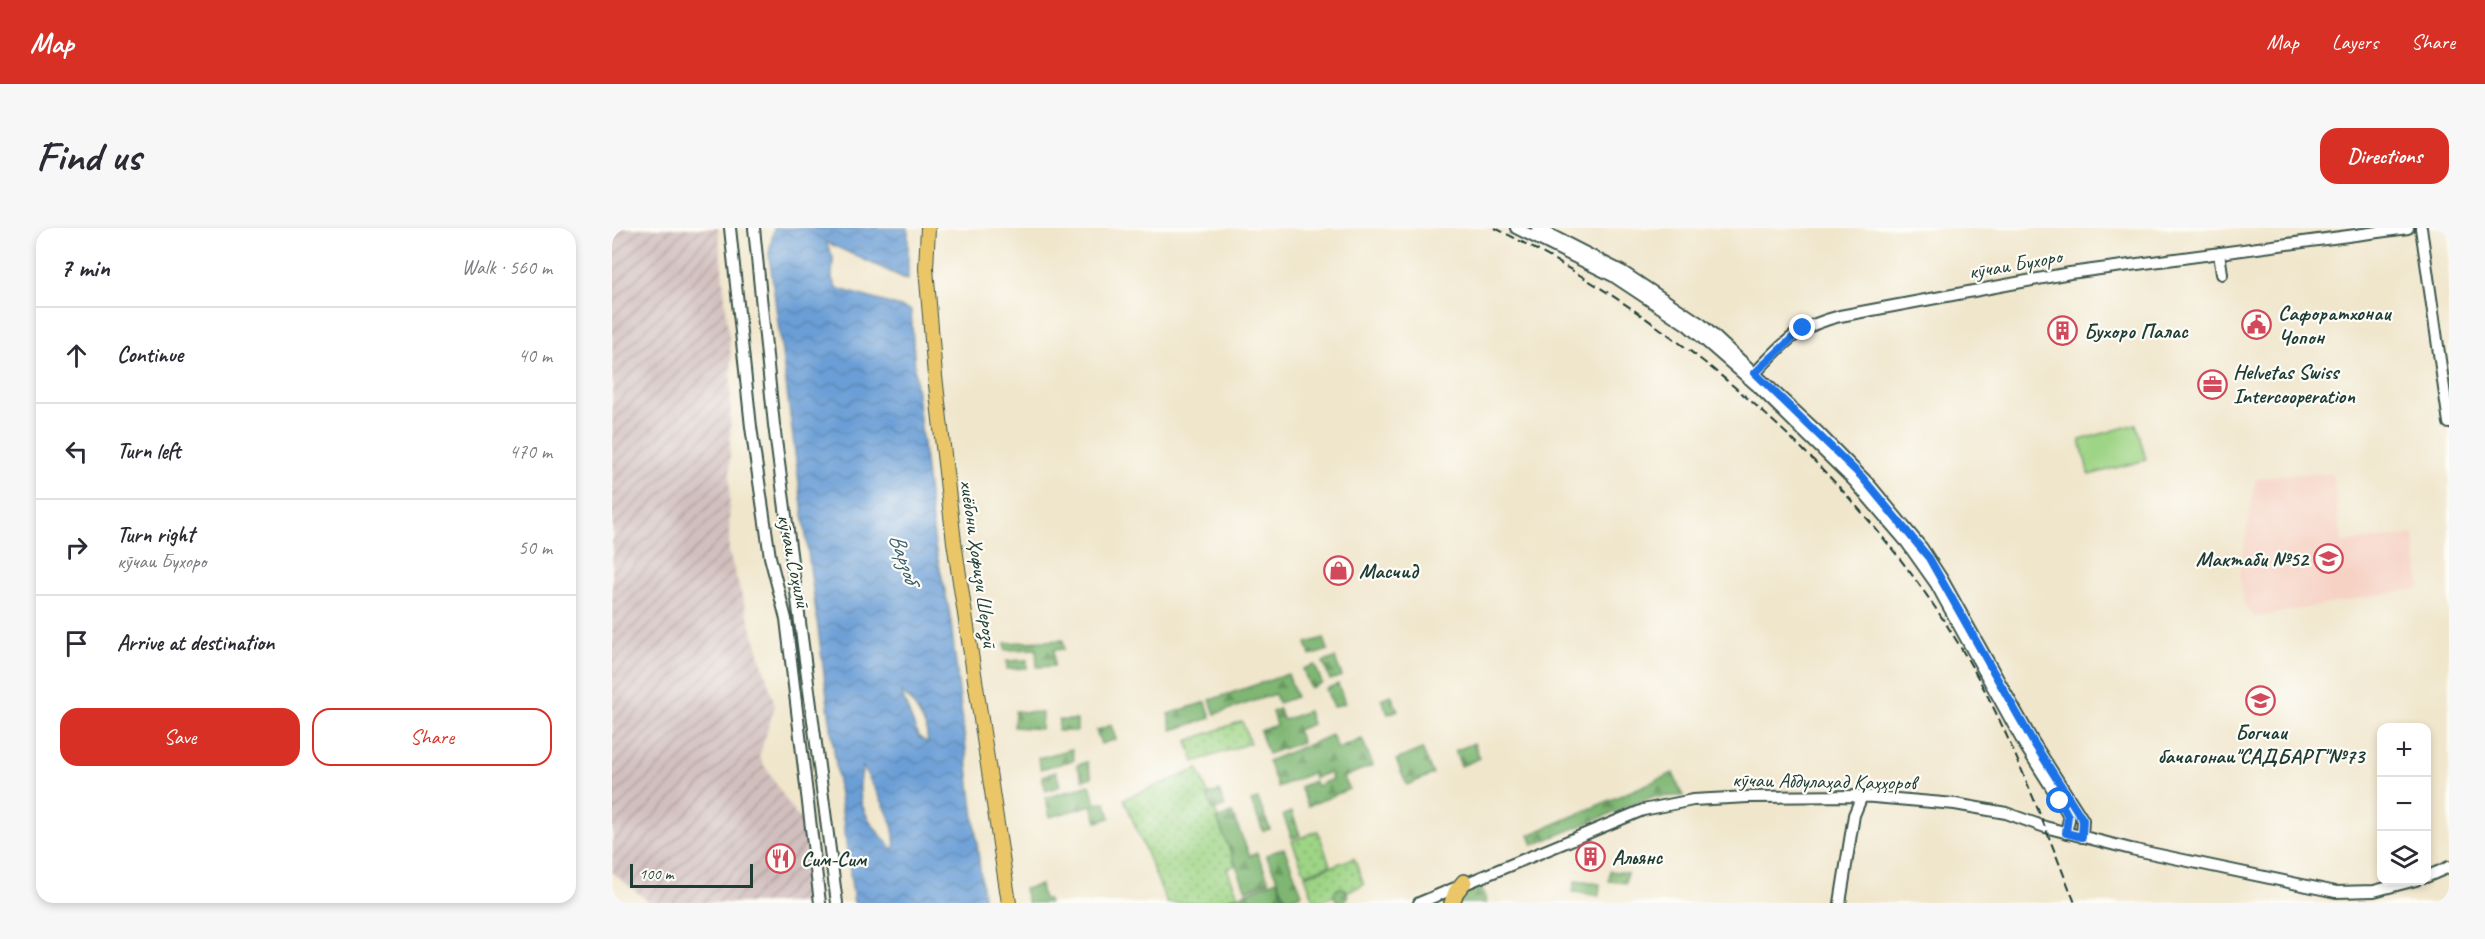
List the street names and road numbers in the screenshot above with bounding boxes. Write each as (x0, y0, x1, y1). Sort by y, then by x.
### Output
street label: кӯчаи Бухоро (1967, 243, 2066, 285)
street label: хиёбони Ҳофизи Шерозӣ (953, 478, 1004, 651)
street label: кӯчаи Соҳилӣ (771, 512, 817, 611)
street label: кӯчаи Абдулаҳад Қаҳҳоров (1732, 766, 1920, 796)

